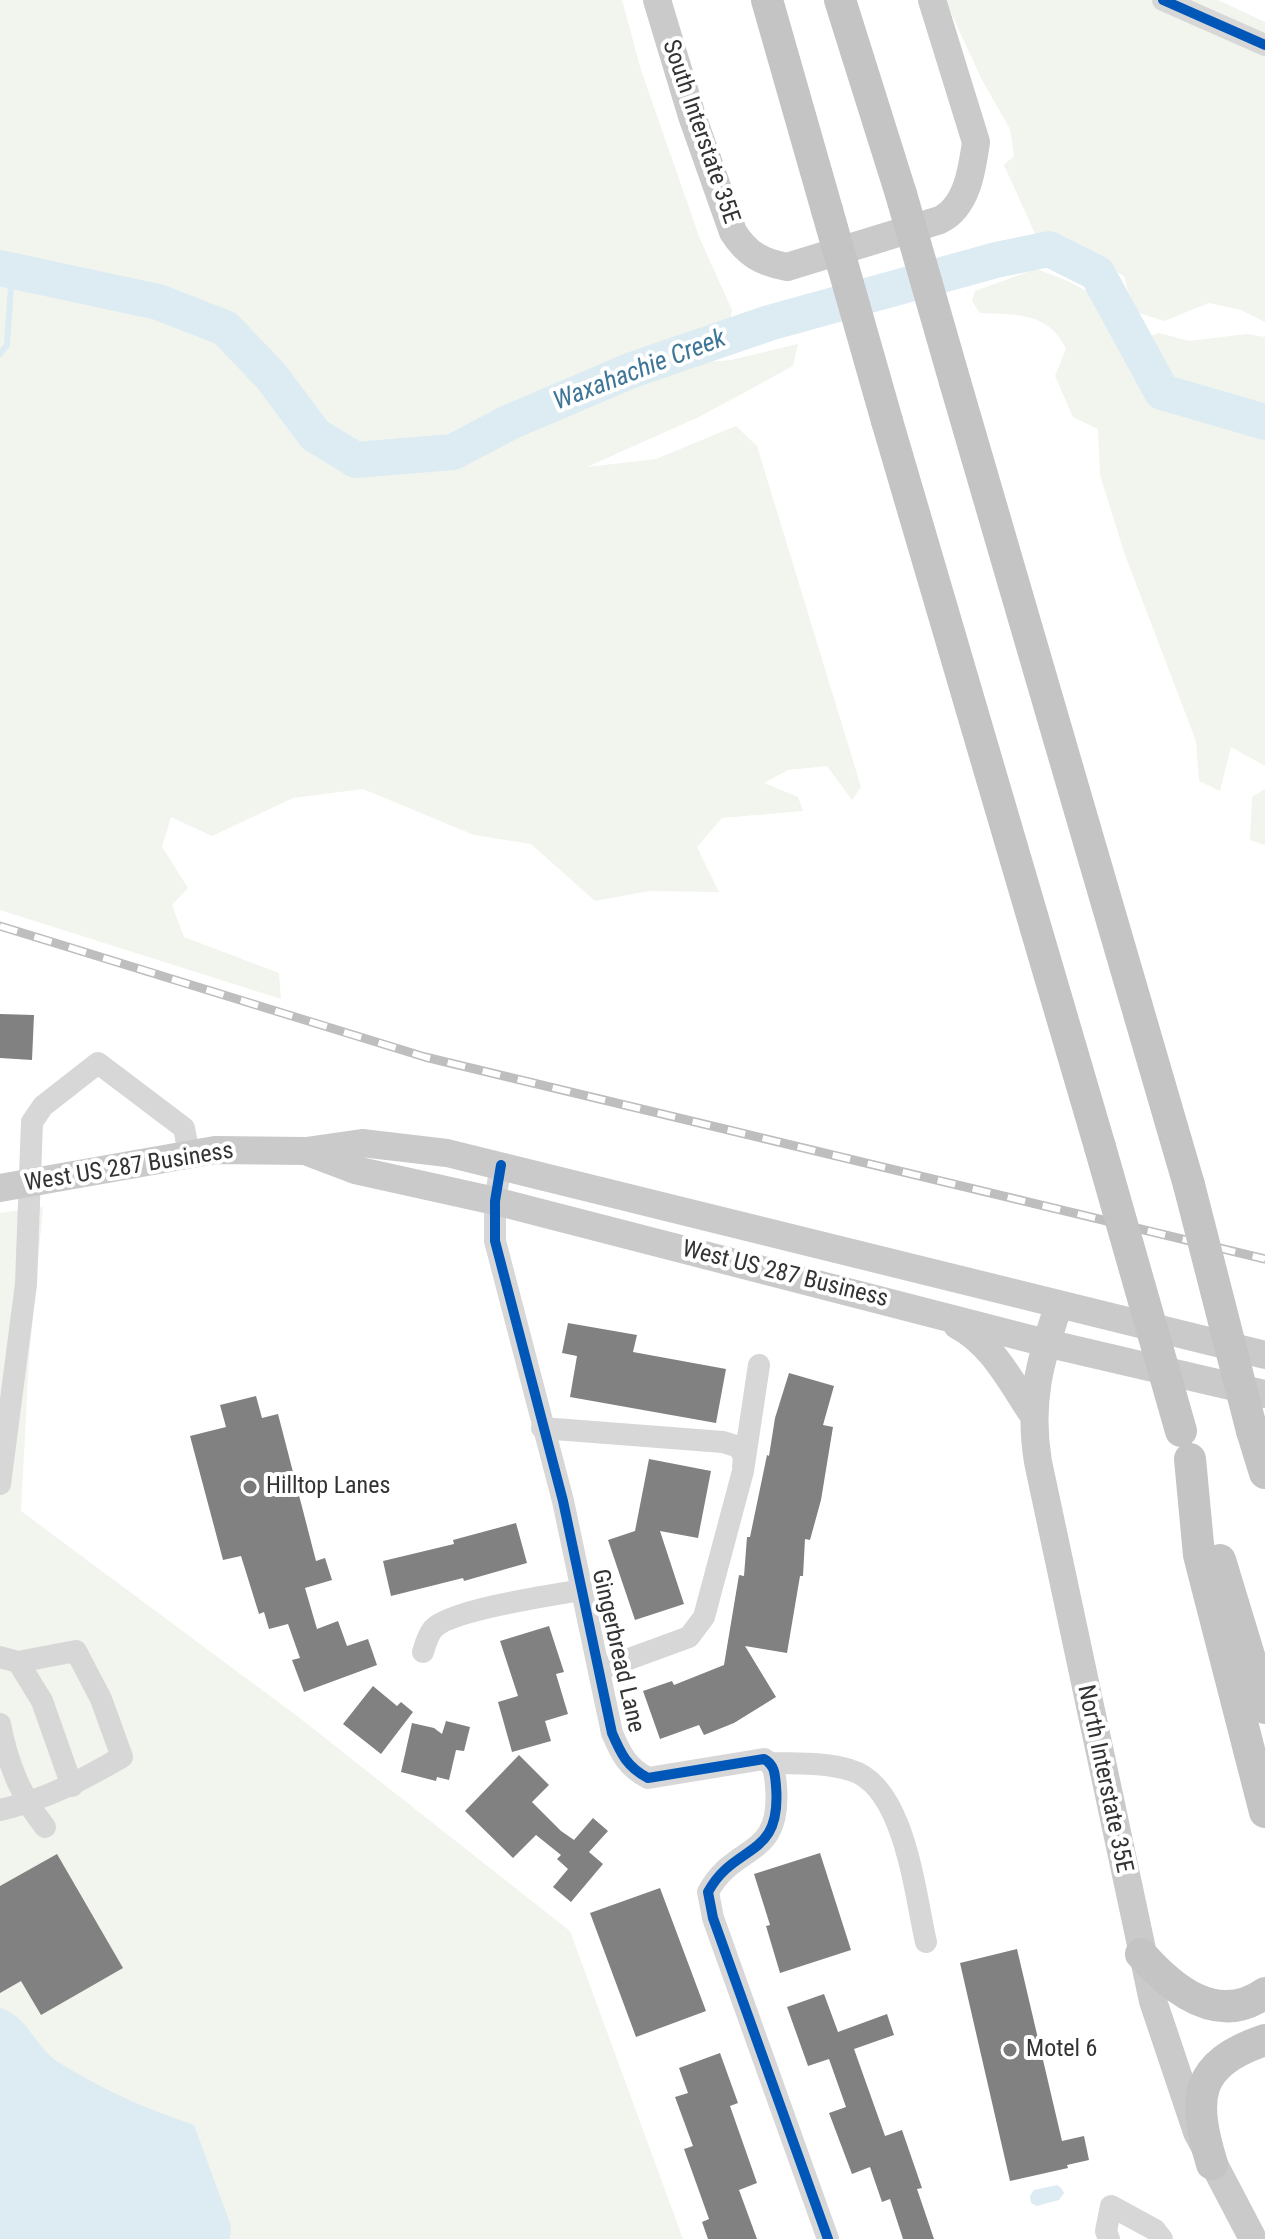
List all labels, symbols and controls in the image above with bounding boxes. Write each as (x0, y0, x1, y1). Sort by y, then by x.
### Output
street label: South Interstate 35E (655, 36, 745, 228)
water label: Waxahachie Creek (549, 324, 731, 418)
street label: West US 287 Business (22, 1137, 236, 1199)
street label: West US 287 Business (679, 1235, 891, 1315)
place label: Hilltop Lanes (266, 1473, 390, 1501)
marker: Hilltop Lanes (241, 1478, 259, 1496)
street label: Gingerbread Lane (584, 1567, 650, 1735)
street label: North Interstate 35E (1070, 1682, 1138, 1876)
place label: Motel 6 (1026, 2036, 1097, 2064)
marker: Motel 6 (1001, 2041, 1019, 2059)

